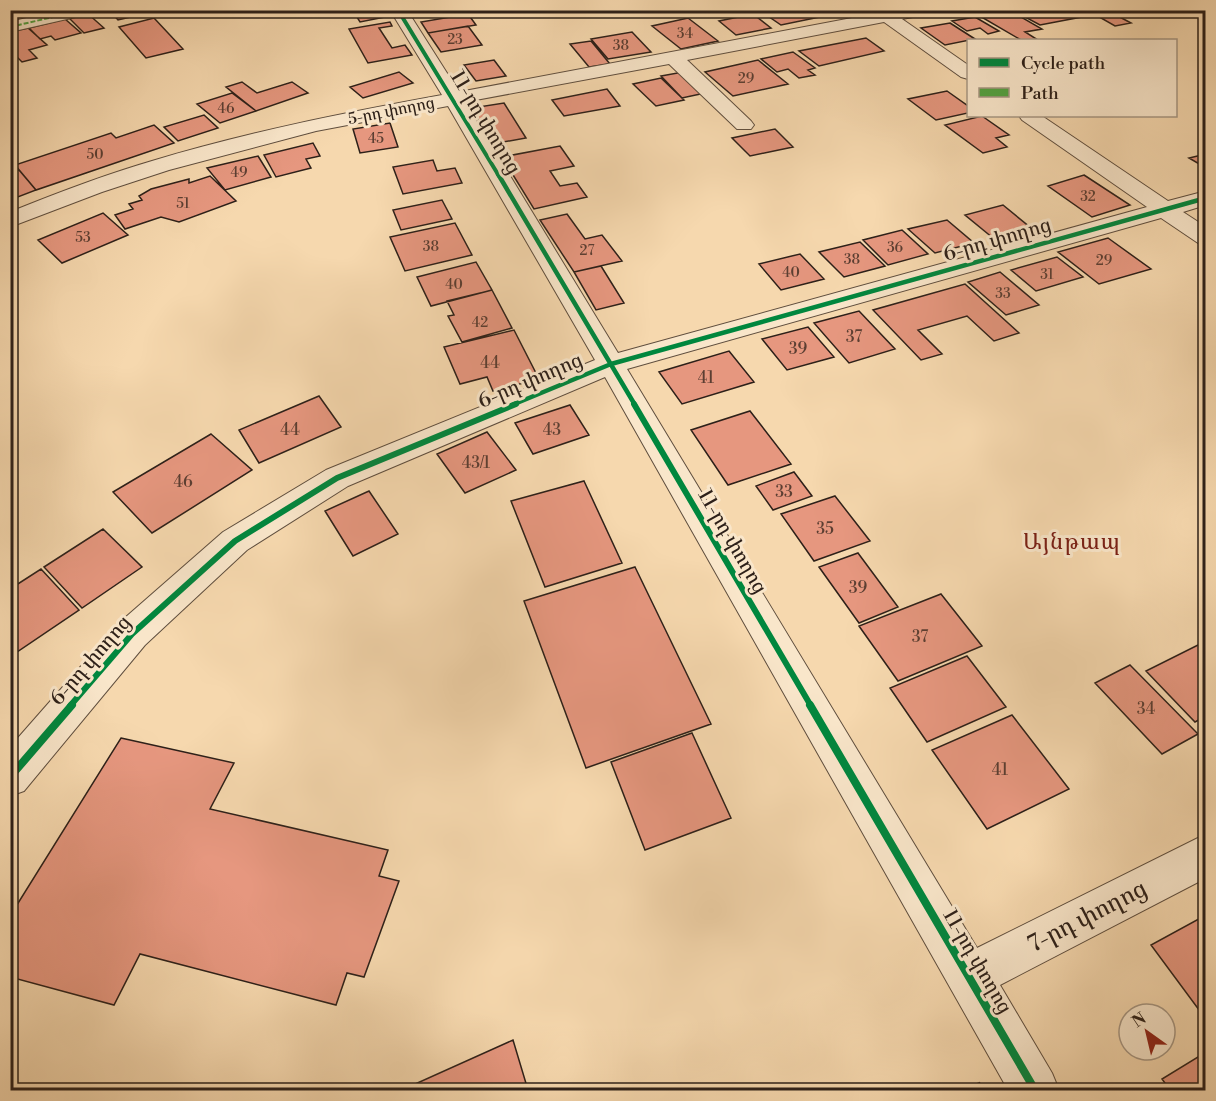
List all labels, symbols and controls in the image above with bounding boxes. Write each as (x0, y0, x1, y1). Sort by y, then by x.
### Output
house number: 34 (677, 25, 693, 43)
house number: 23 (447, 31, 463, 49)
house number: 38 (613, 37, 629, 55)
legend (967, 39, 1177, 117)
text: Cycle path (1021, 52, 1105, 75)
street label: 11-րդ փողոց (444, 66, 526, 179)
house number: 29 (738, 70, 754, 88)
text: Path (1021, 82, 1059, 105)
street label: 5-րդ փողոց (346, 93, 436, 129)
house number: 46 (218, 100, 235, 118)
house number: 45 (368, 130, 384, 148)
house number: 50 (87, 146, 104, 164)
house number: 49 (231, 164, 247, 182)
house number: 32 (1080, 188, 1096, 206)
house number: 51 (176, 195, 190, 213)
street label: 6-րդ փողոց (941, 213, 1054, 268)
house number: 53 (75, 229, 91, 247)
house number: 38 (423, 238, 439, 256)
house number: 36 (887, 239, 904, 257)
house number: 27 (580, 242, 594, 260)
house number: 38 (844, 251, 860, 269)
house number: 29 (1096, 252, 1112, 270)
house number: 40 (782, 264, 800, 282)
house number: 31 (1040, 266, 1054, 284)
house number: 40 (445, 276, 463, 294)
house number: 33 (995, 285, 1011, 303)
house number: 42 (472, 314, 488, 332)
house number: 37 (846, 327, 862, 347)
house number: 39 (789, 339, 808, 359)
street label: 6-րդ փողոց (475, 348, 587, 415)
house number: 44 (480, 353, 500, 373)
house number: 41 (698, 368, 714, 388)
house number: 44 (280, 420, 300, 440)
house number: 43 (543, 420, 561, 440)
house number: 43/1 (462, 453, 490, 473)
house number: 46 (173, 472, 193, 492)
house number: 33 (775, 482, 793, 502)
street label: 11-րդ փողոց (692, 485, 772, 599)
house number: 35 (816, 519, 834, 539)
district label: Այնթապ (1023, 529, 1121, 556)
house number: 39 (849, 578, 868, 598)
street label: 6-րդ փողոց (45, 611, 137, 711)
house number: 37 (912, 627, 928, 647)
house number: 34 (1137, 699, 1156, 719)
house number: 41 (992, 760, 1008, 780)
street label: 7-րդ փողոց (1023, 874, 1152, 960)
street label: 11-րդ փողոց (937, 905, 1017, 1019)
north arrow (1117, 1002, 1177, 1062)
text: N (1128, 1008, 1150, 1032)

